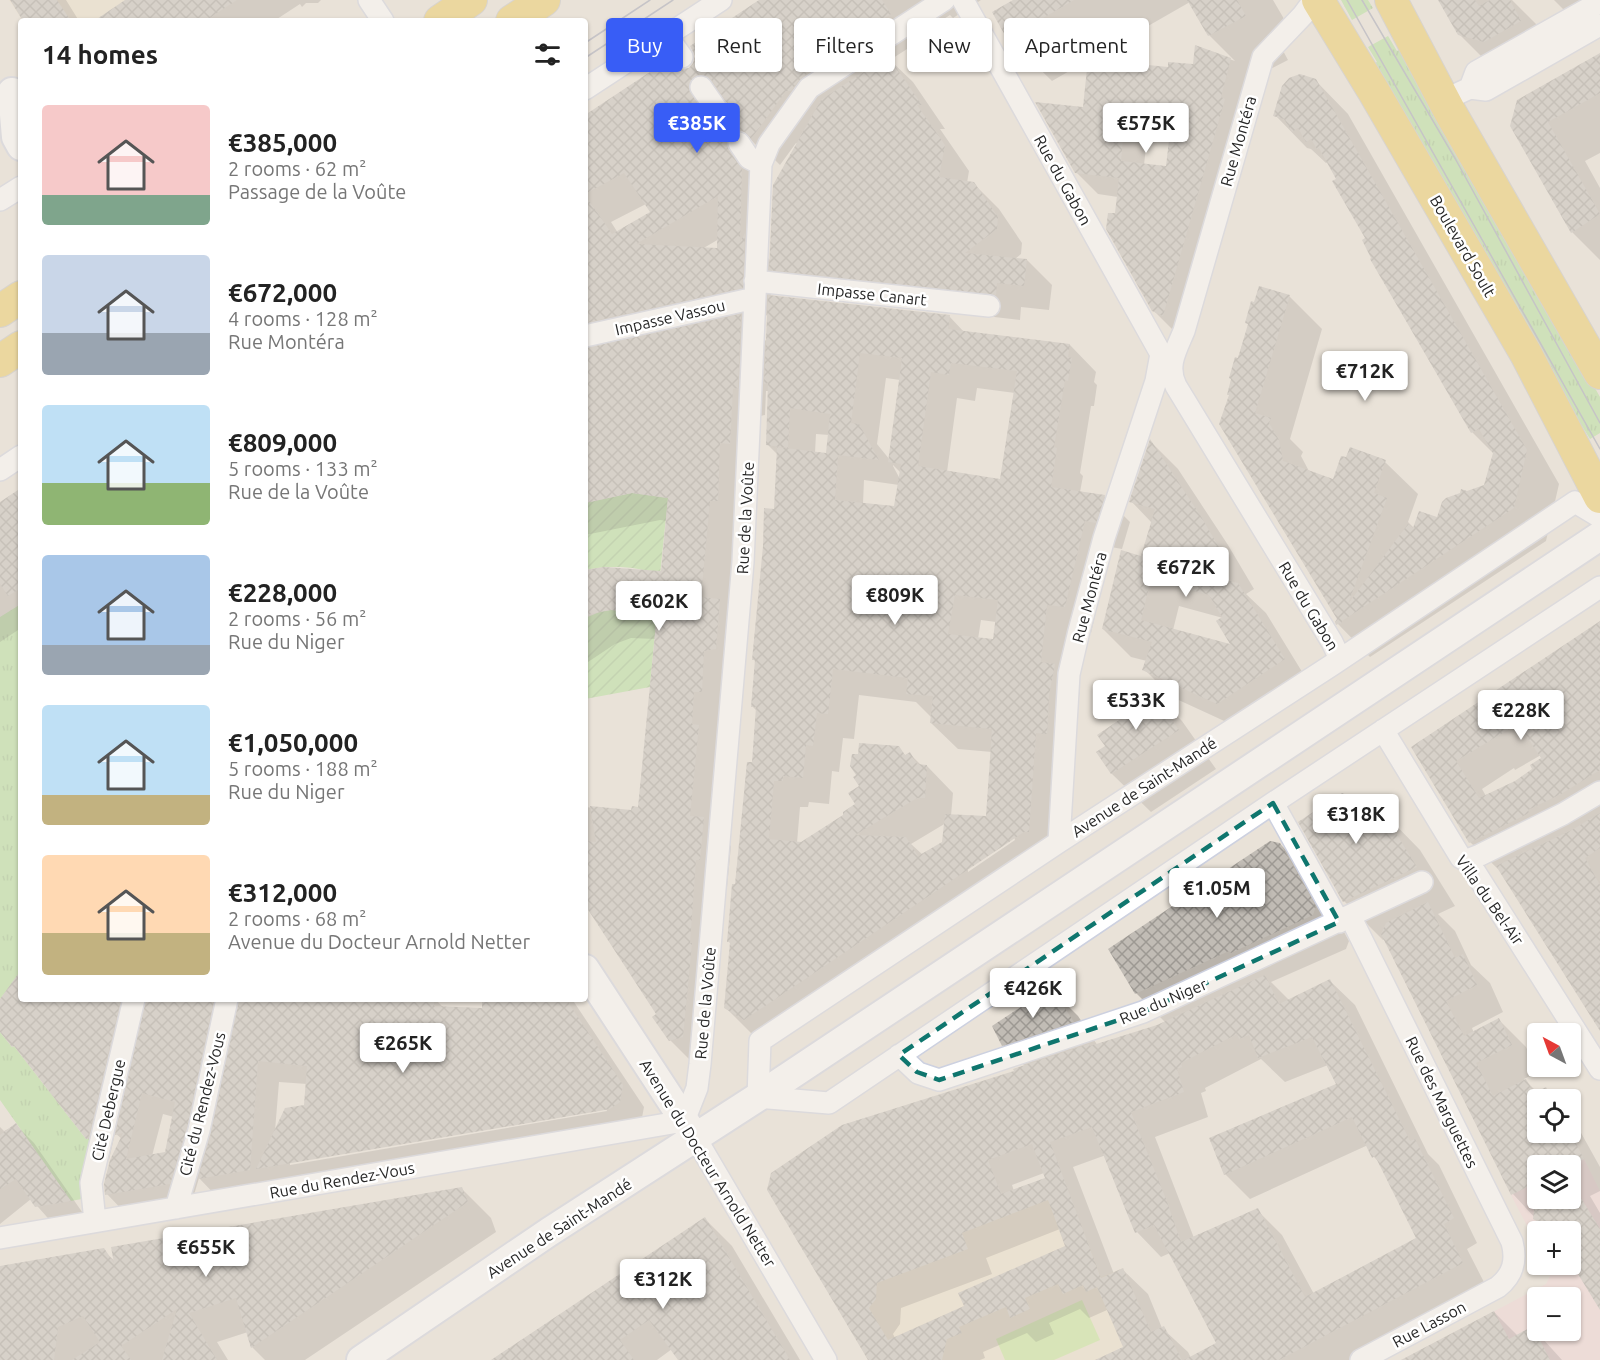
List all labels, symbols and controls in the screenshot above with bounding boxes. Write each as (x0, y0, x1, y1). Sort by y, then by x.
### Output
chip: Buy (606, 18, 683, 72)
chip: Rent (695, 18, 782, 72)
chip: Filters (794, 18, 895, 72)
chip: New (907, 18, 992, 72)
chip: Apartment (1004, 18, 1149, 72)
icon: filters (531, 38, 564, 71)
text: 14 homes (42, 40, 158, 69)
street label: Rue Montéra (1216, 94, 1260, 188)
pin: €385K (655, 103, 739, 154)
pin: €575K (1104, 103, 1188, 154)
text: €385K (668, 111, 726, 134)
text: €575K (1117, 111, 1175, 134)
text: €385,000 (228, 128, 337, 157)
icon: home (90, 129, 162, 201)
street label: Rue du Gabon (1031, 132, 1095, 228)
text: 2 rooms · 62 m² (228, 157, 366, 180)
text: Passage de la Voûte (228, 180, 406, 203)
street label: Boulevard Soult (1427, 192, 1500, 301)
text: €672,000 (228, 278, 337, 307)
icon: home (90, 279, 162, 351)
street label: Impasse Canart (817, 279, 928, 309)
street label: Impasse Vassou (613, 296, 727, 338)
text: 4 rooms · 128 m² (228, 307, 378, 330)
text: Rue Montéra (228, 330, 345, 353)
pin: €712K (1323, 351, 1407, 402)
text: €712K (1336, 359, 1394, 382)
text: €809,000 (228, 428, 337, 457)
icon: home (90, 429, 162, 501)
text: 5 rooms · 133 m² (228, 457, 378, 480)
street label: Rue de la Voûte (733, 461, 757, 575)
text: Rue de la Voûte (228, 480, 369, 503)
pin: €672K (1144, 547, 1228, 598)
street label: Rue Montéra (1068, 550, 1110, 644)
text: €672K (1157, 555, 1215, 578)
street label: Rue du Gabon (1275, 558, 1343, 654)
pin: €809K (853, 575, 937, 626)
text: €228,000 (228, 578, 337, 607)
icon: home (90, 579, 162, 651)
pin: €602K (617, 581, 701, 632)
text: €809K (866, 583, 924, 606)
text: €602K (630, 589, 688, 612)
text: 2 rooms · 56 m² (228, 607, 366, 630)
text: Rue du Niger (228, 630, 344, 653)
pin: €533K (1094, 680, 1178, 731)
text: €533K (1107, 688, 1165, 711)
pin: €228K (1479, 690, 1563, 741)
text: €228K (1492, 698, 1550, 721)
text: €1,050,000 (228, 728, 358, 757)
icon: home (90, 729, 162, 801)
street label: Avenue de Saint-Mandé (1068, 733, 1220, 841)
text: 5 rooms · 188 m² (228, 757, 378, 780)
text: Rue du Niger (228, 780, 344, 803)
pin: €318K (1314, 794, 1398, 845)
text: €318K (1327, 802, 1385, 825)
street label: Villa du Bel-Air (1452, 852, 1528, 948)
pin: €1.05M (1168, 868, 1266, 919)
text: €1.05M (1183, 876, 1251, 899)
text: €312,000 (228, 878, 337, 907)
icon: home (90, 879, 162, 951)
text: 2 rooms · 68 m² (228, 907, 366, 930)
text: Avenue du Docteur Arnold Netter (228, 930, 530, 953)
street label: Rue de la Voûte (691, 946, 719, 1060)
pin: €426K (991, 968, 1075, 1019)
street label: Rue du Niger (1117, 975, 1209, 1027)
text: €426K (1004, 976, 1062, 999)
pin: €265K (361, 1023, 445, 1074)
north arrow (1527, 1023, 1581, 1077)
map controls (1527, 1023, 1581, 1341)
street label: Cité du Rendez-Vous (175, 1030, 229, 1178)
text: €265K (374, 1031, 432, 1054)
street label: Rue des Marguettes (1402, 1033, 1482, 1171)
street label: Avenue du Docteur Arnold Netter (636, 1056, 780, 1270)
street label: Cité Debergue (88, 1057, 128, 1163)
button: locate (1527, 1089, 1581, 1143)
button: layers (1527, 1155, 1581, 1209)
street label: Rue du Rendez-Vous (268, 1158, 416, 1202)
street label: Avenue de Saint-Mandé (483, 1174, 635, 1282)
button: + (1527, 1221, 1581, 1275)
pin: €655K (164, 1227, 248, 1278)
text: €655K (177, 1235, 235, 1258)
pin: €312K (621, 1259, 705, 1310)
text: €312K (634, 1267, 692, 1290)
button: − (1527, 1287, 1581, 1341)
street label: Rue Lasson (1389, 1297, 1469, 1351)

